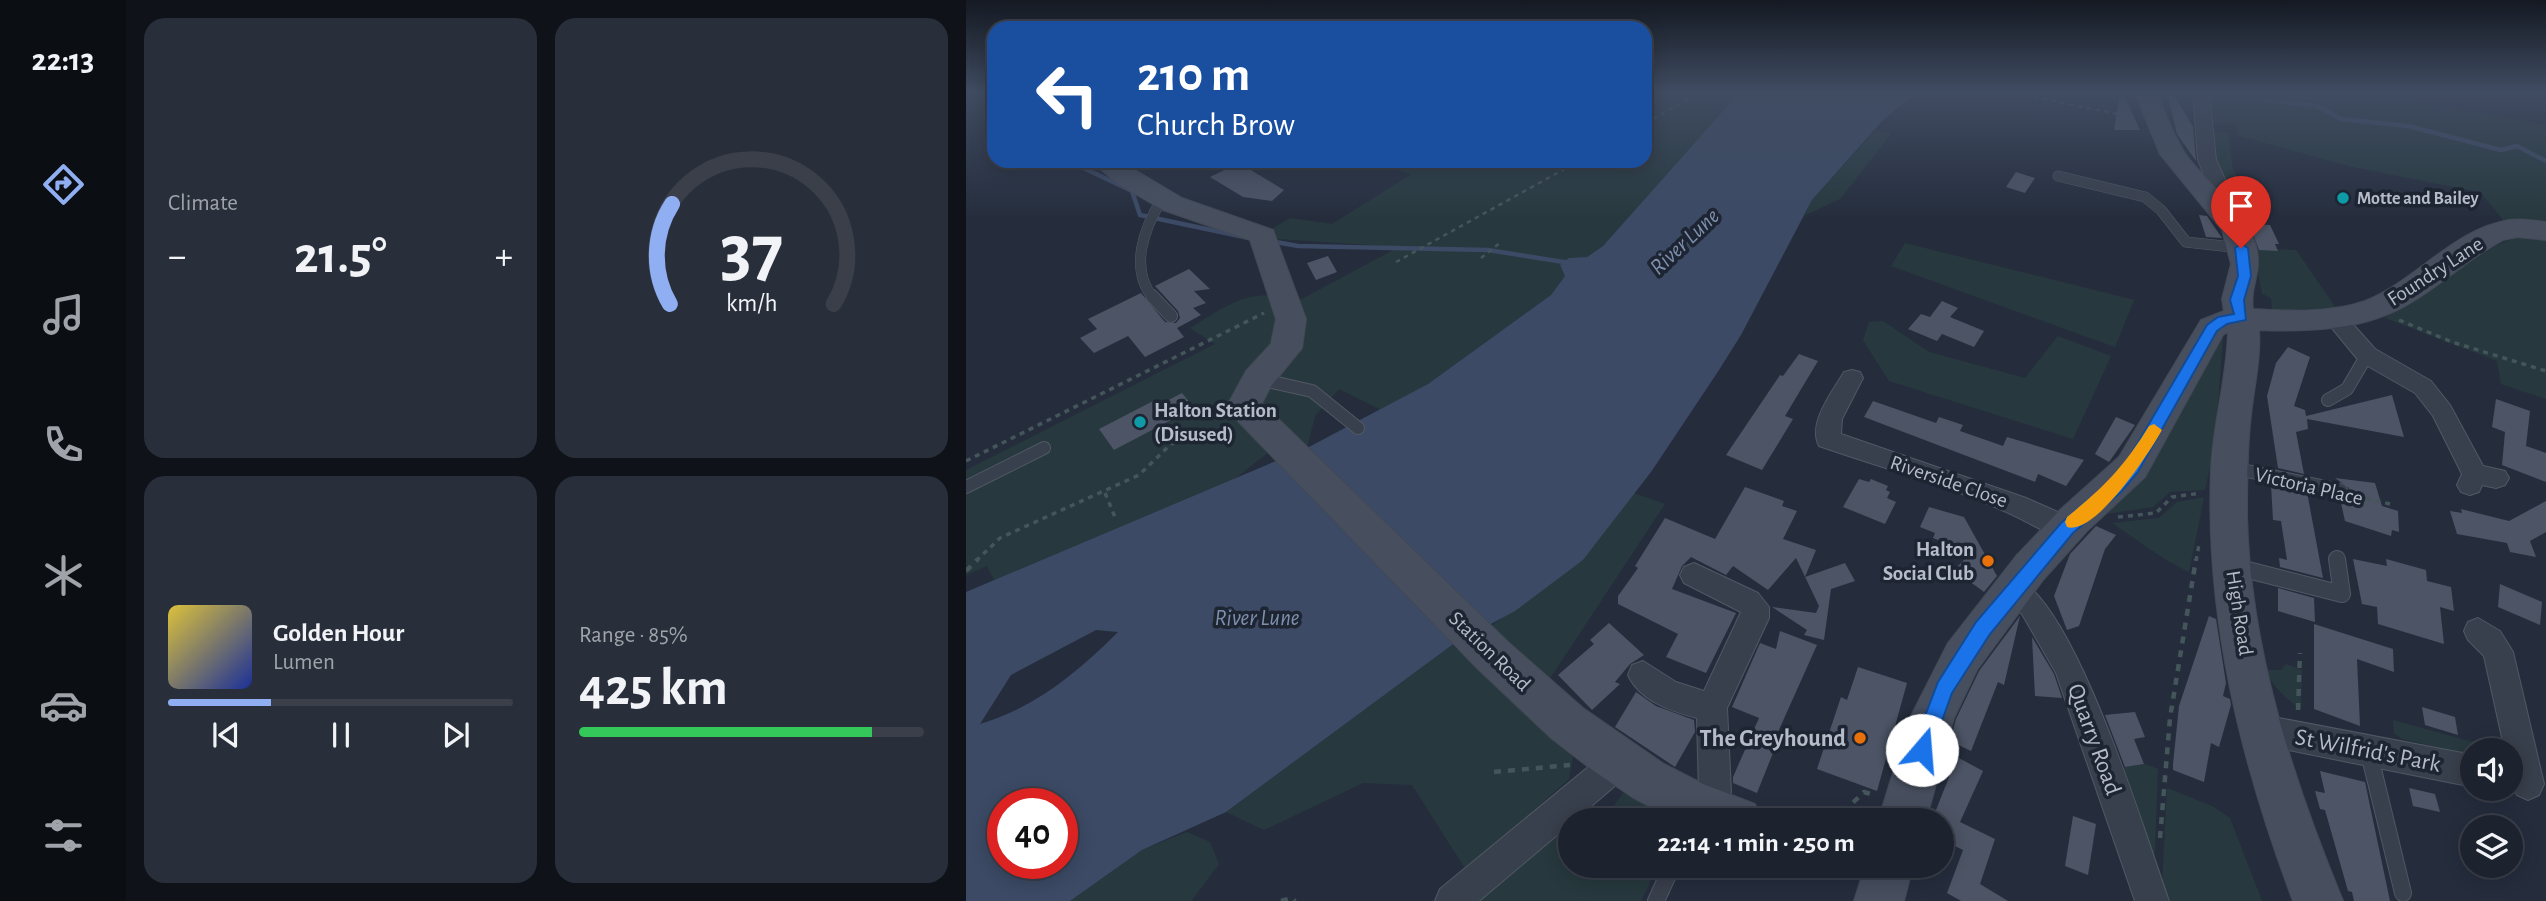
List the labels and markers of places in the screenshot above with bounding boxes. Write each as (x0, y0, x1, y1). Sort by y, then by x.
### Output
pin (2211, 176, 2271, 248)
marker: Motte and Bailey (2335, 190, 2351, 206)
place label: Motte and Bailey (2357, 190, 2479, 208)
place label: Halton Station (Disused) (1154, 400, 1277, 445)
marker: Halton Station (Disused) (1132, 414, 1148, 430)
place label: Halton Social Club (1883, 539, 1974, 584)
marker: Halton Social Club (1980, 553, 1996, 569)
place label: The Greyhound (1699, 727, 1846, 751)
marker: The Greyhound (1852, 730, 1868, 746)

